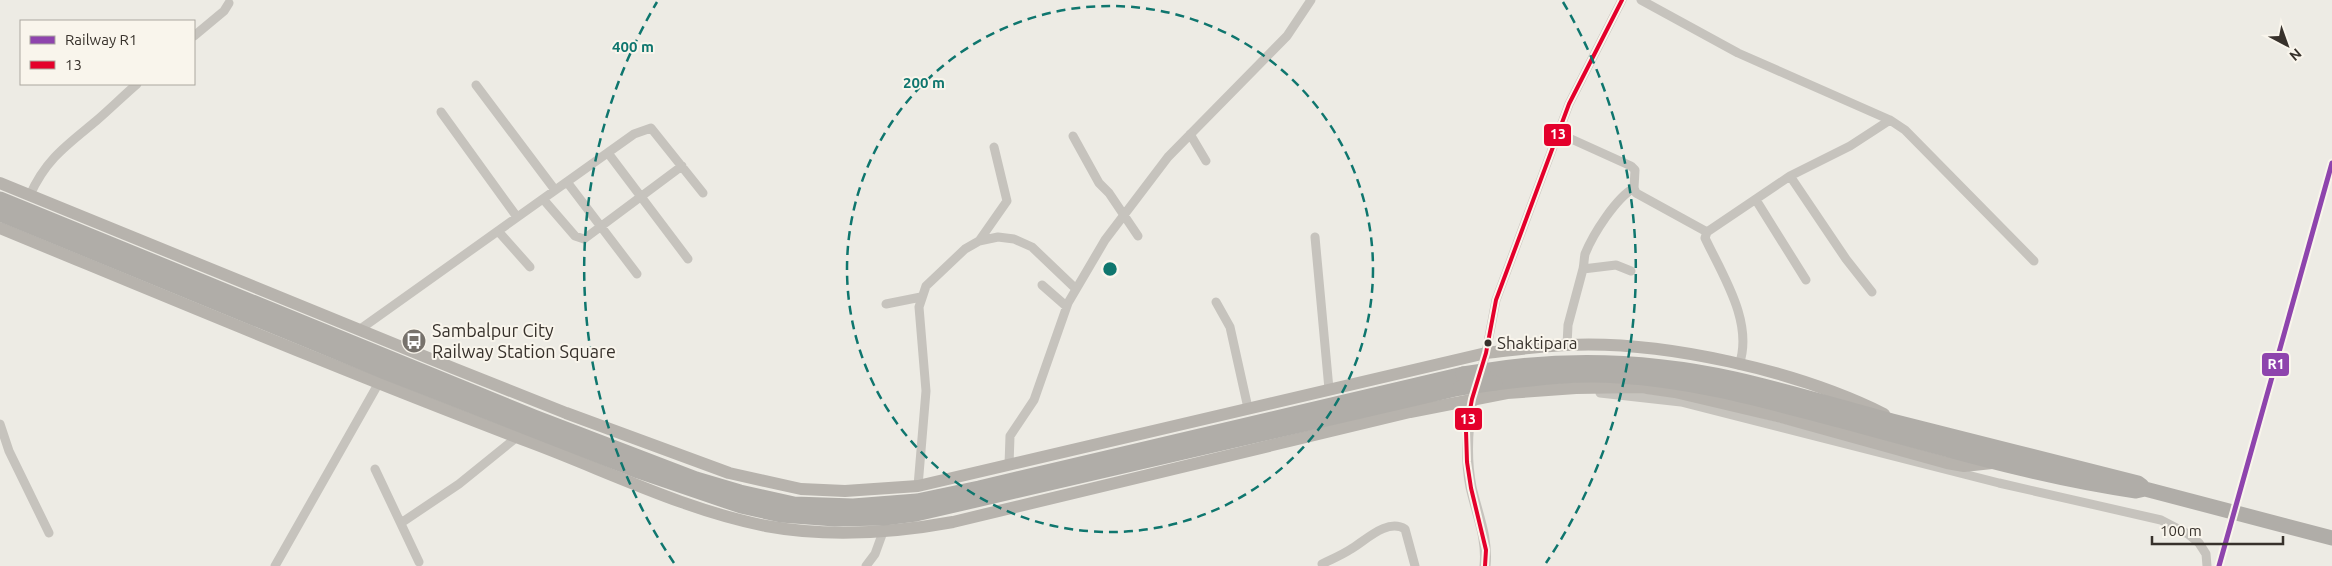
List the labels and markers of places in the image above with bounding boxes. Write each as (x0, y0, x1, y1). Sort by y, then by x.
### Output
centre of rings (1101, 260, 1119, 278)
place label: Sambalpur City Railway Station Square (432, 320, 616, 361)
bus stop icon: Sambalpur City Railway Station Square (401, 328, 427, 354)
place label: Shaktipara (1497, 333, 1578, 352)
marker: Shaktipara (1483, 338, 1493, 348)

